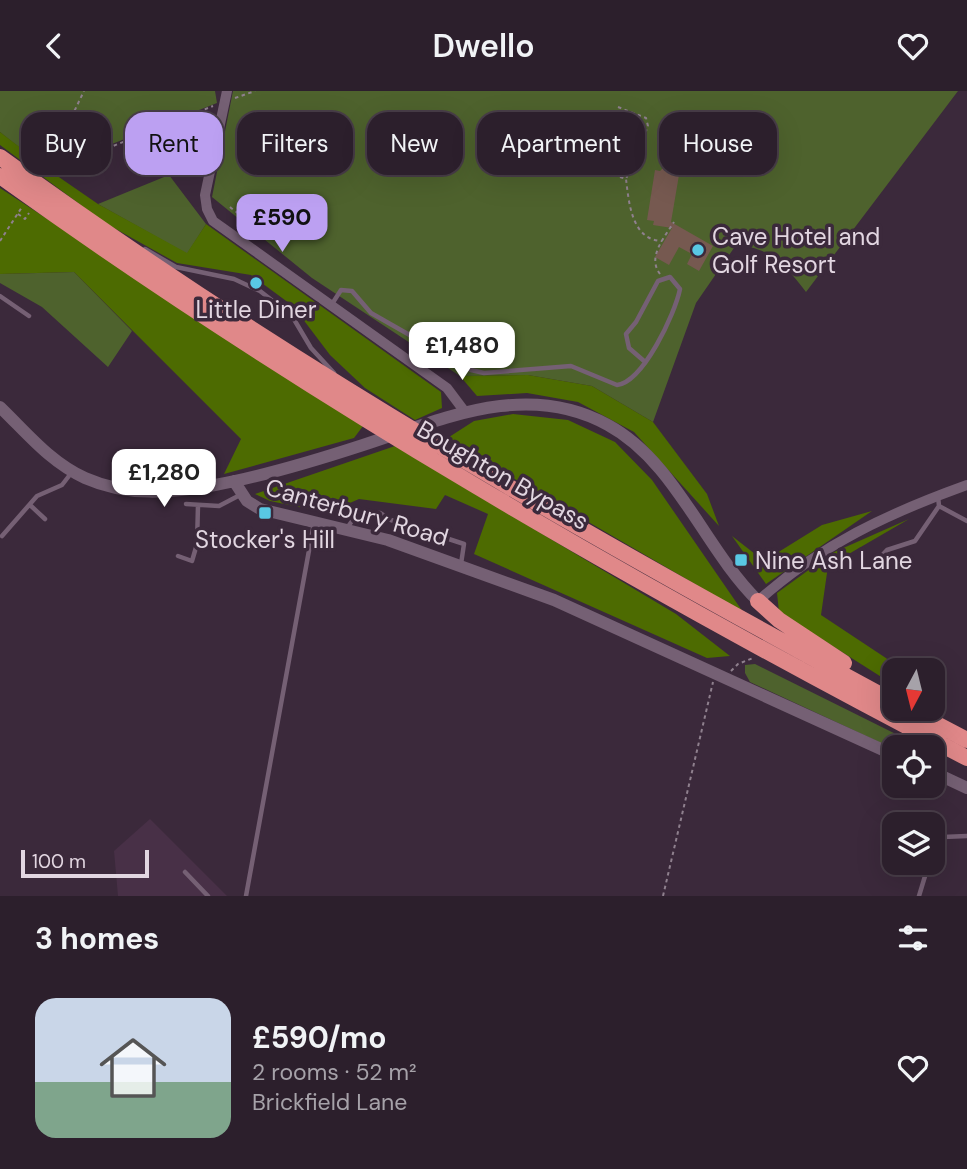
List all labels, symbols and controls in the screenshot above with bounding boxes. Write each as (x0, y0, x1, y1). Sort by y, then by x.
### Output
text: Dwello (432, 25, 535, 67)
icon: back (35, 27, 73, 65)
icon: heart (894, 27, 932, 65)
chip: Buy (21, 112, 111, 175)
chip: Rent (125, 112, 223, 175)
chip: Filters (237, 112, 353, 175)
chip: New (367, 112, 463, 175)
chip: Apartment (477, 112, 645, 175)
chip: House (659, 112, 777, 175)
pin: £590 (241, 195, 323, 254)
text: £590 (253, 202, 311, 232)
place label: Cave Hotel and Golf Resort (712, 221, 880, 280)
marker: Cave Hotel and Golf Resort (690, 242, 706, 258)
marker: Little Diner (248, 275, 264, 291)
place label: Little Diner (195, 294, 317, 325)
pin: £1,480 (405, 323, 519, 382)
text: £1,480 (425, 330, 499, 360)
street label: Boughton Bypass (412, 413, 594, 537)
pin: £1,280 (107, 449, 221, 509)
text: £1,280 (128, 457, 200, 487)
street label: Canterbury Road (262, 471, 452, 553)
marker: Stocker's Hill (257, 505, 273, 521)
place label: Stocker's Hill (195, 524, 335, 555)
place label: Nine Ash Lane (755, 545, 912, 576)
marker: Nine Ash Lane (733, 552, 749, 568)
north arrow (882, 658, 945, 721)
map controls (882, 658, 945, 875)
button: locate (882, 735, 945, 798)
button: layers (882, 812, 945, 875)
scale bar (21, 847, 149, 879)
text: 100 m (32, 849, 86, 874)
text: 3 homes (35, 919, 159, 958)
icon: filters (894, 919, 932, 957)
text: £590/mo (252, 1018, 387, 1057)
icon: home (91, 1026, 175, 1110)
icon: heart (894, 1049, 932, 1087)
text: 2 rooms · 52 m² (252, 1057, 417, 1087)
text: Brickfield Lane (252, 1087, 407, 1117)

